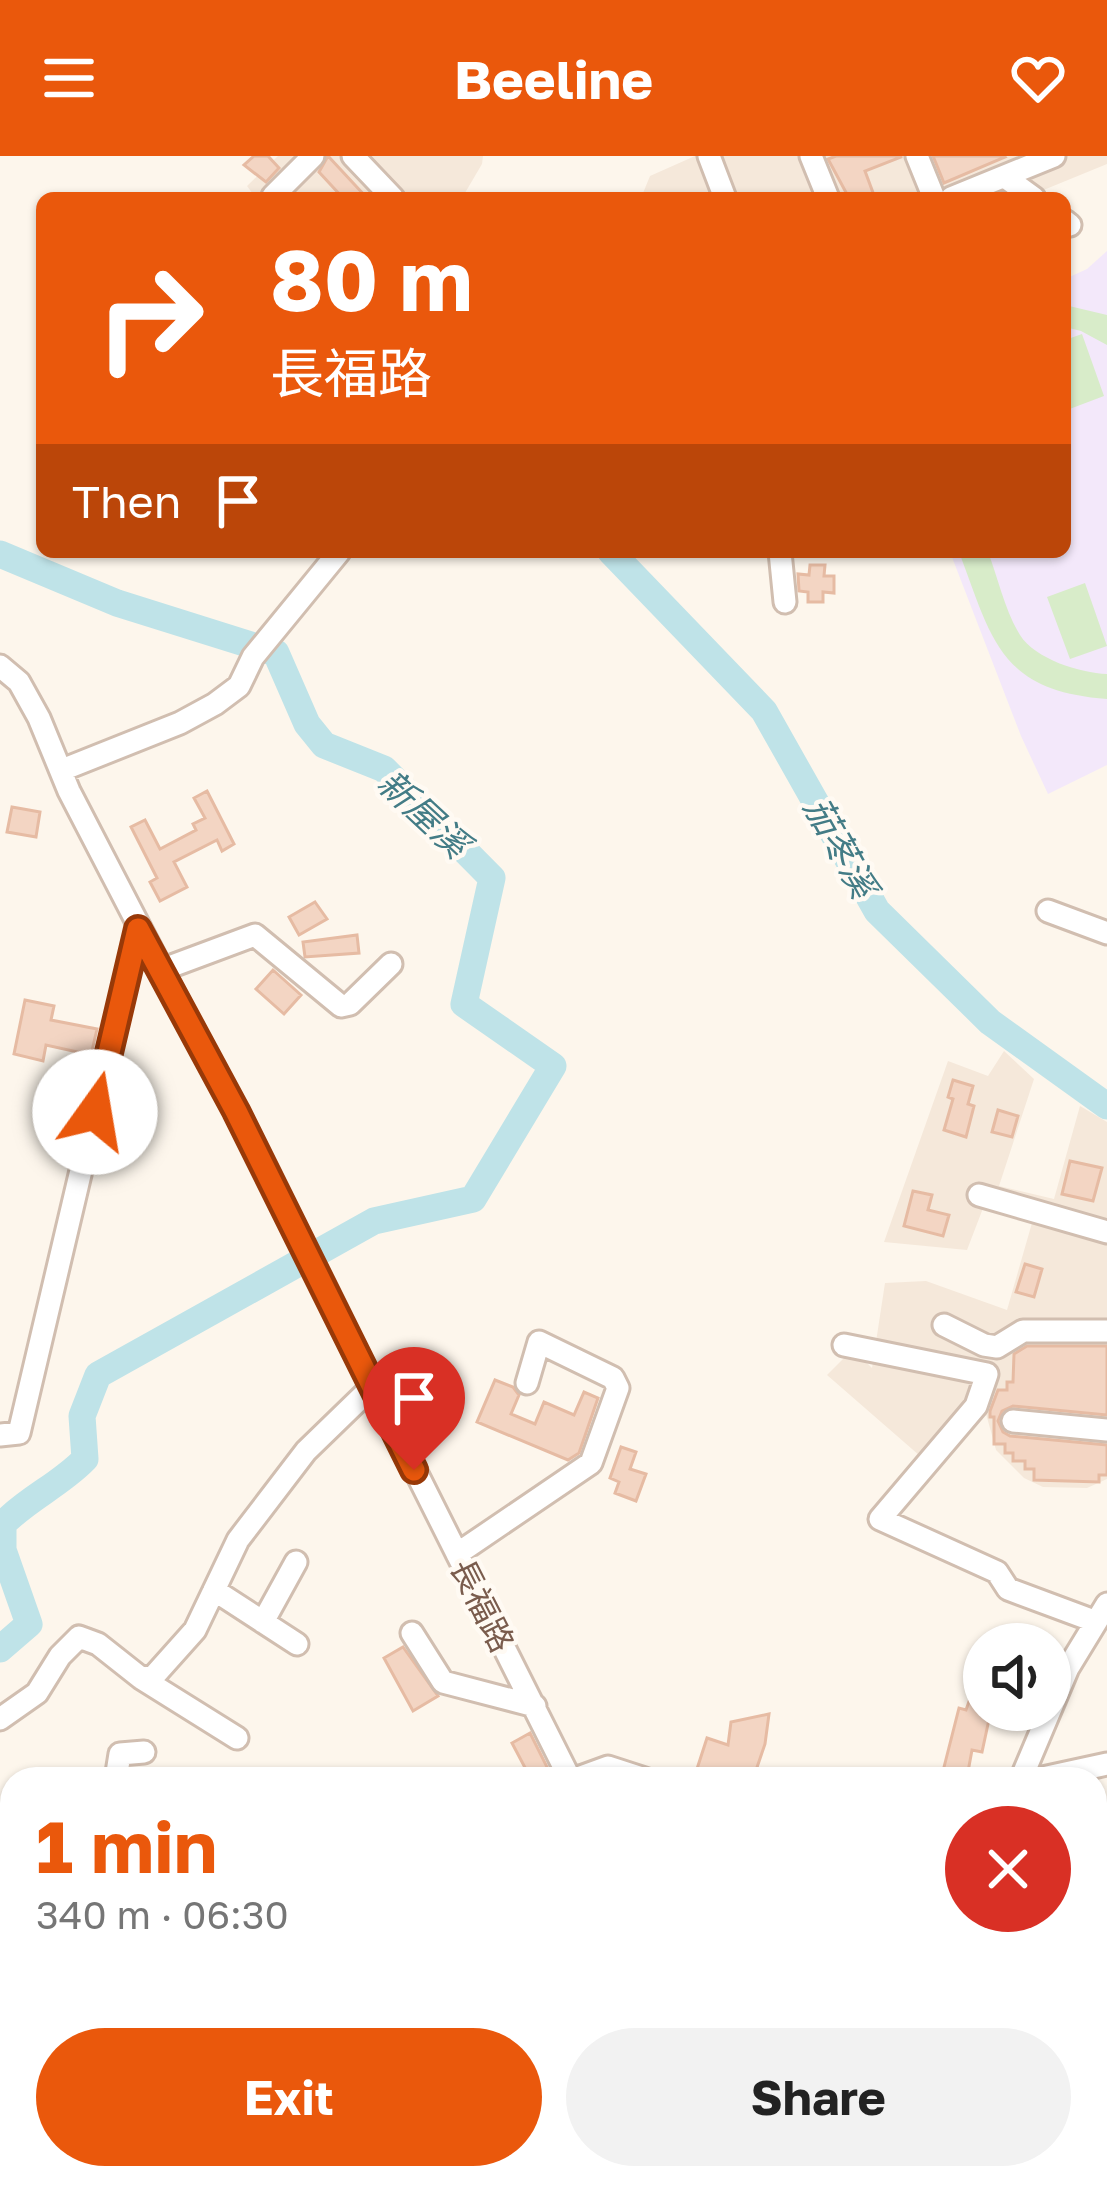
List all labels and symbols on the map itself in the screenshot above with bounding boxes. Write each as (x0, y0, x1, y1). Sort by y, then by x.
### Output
water label: 新屋溪 (370, 760, 482, 869)
water label: 茄苳溪 (796, 789, 888, 909)
position arrow (32, 1049, 158, 1175)
pin (363, 1347, 465, 1470)
street label: 長福路 (443, 1552, 523, 1658)

